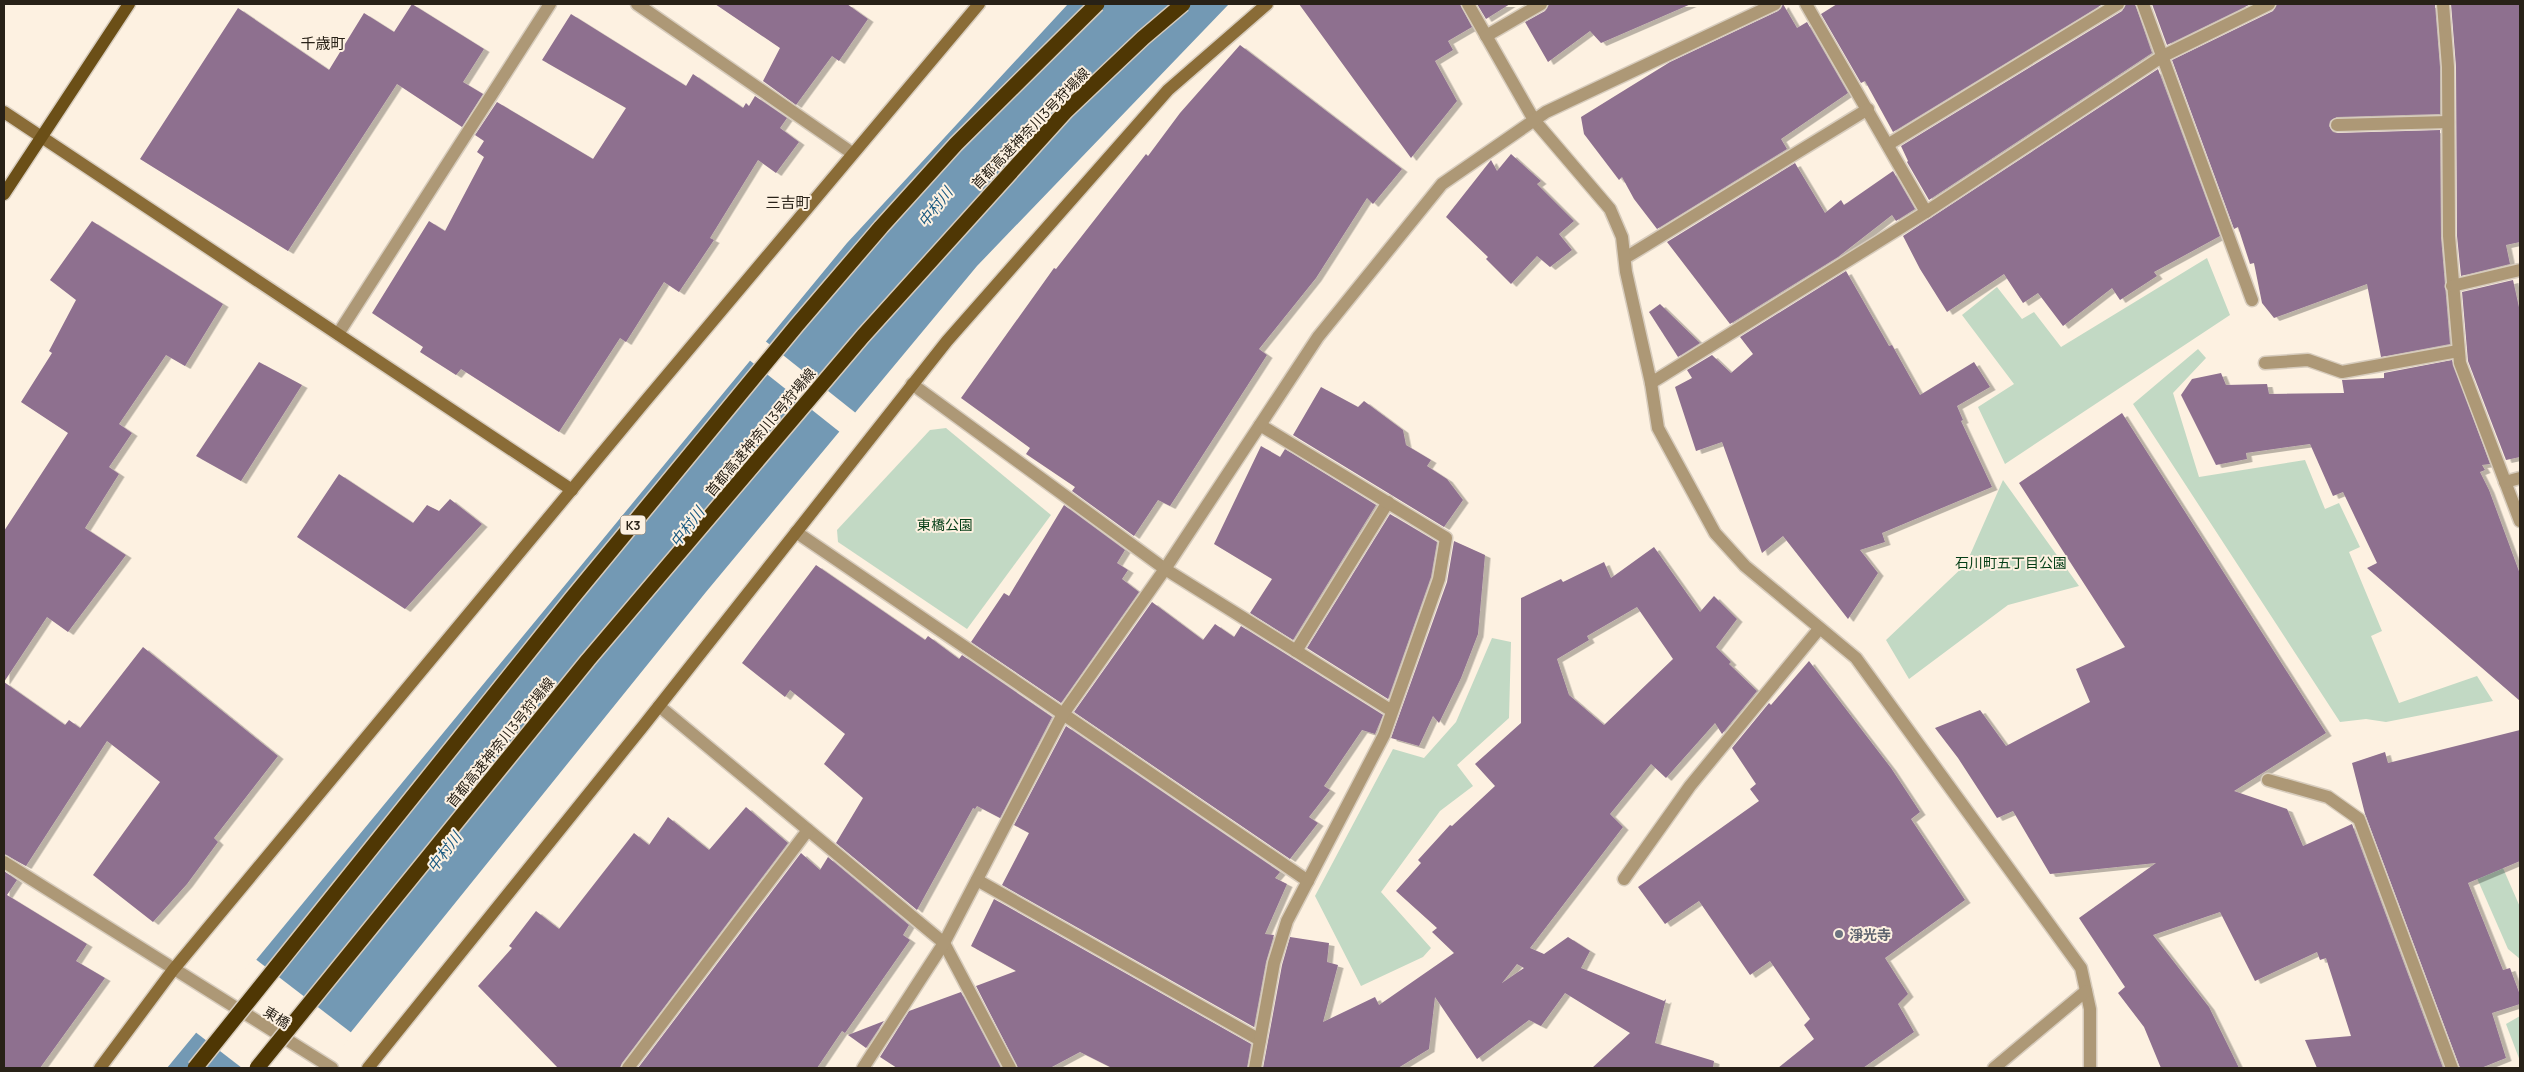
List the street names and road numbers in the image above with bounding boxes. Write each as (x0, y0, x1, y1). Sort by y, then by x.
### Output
street label: 首都高速神奈川3号狩場線 (967, 63, 1093, 193)
street label: 首都高速神奈川3号狩場線 (701, 364, 819, 500)
road number: K3 (620, 516, 646, 534)
street label: 首都高速神奈川3号狩場線 (442, 673, 558, 811)
street label: 東橋 (260, 1002, 294, 1032)

